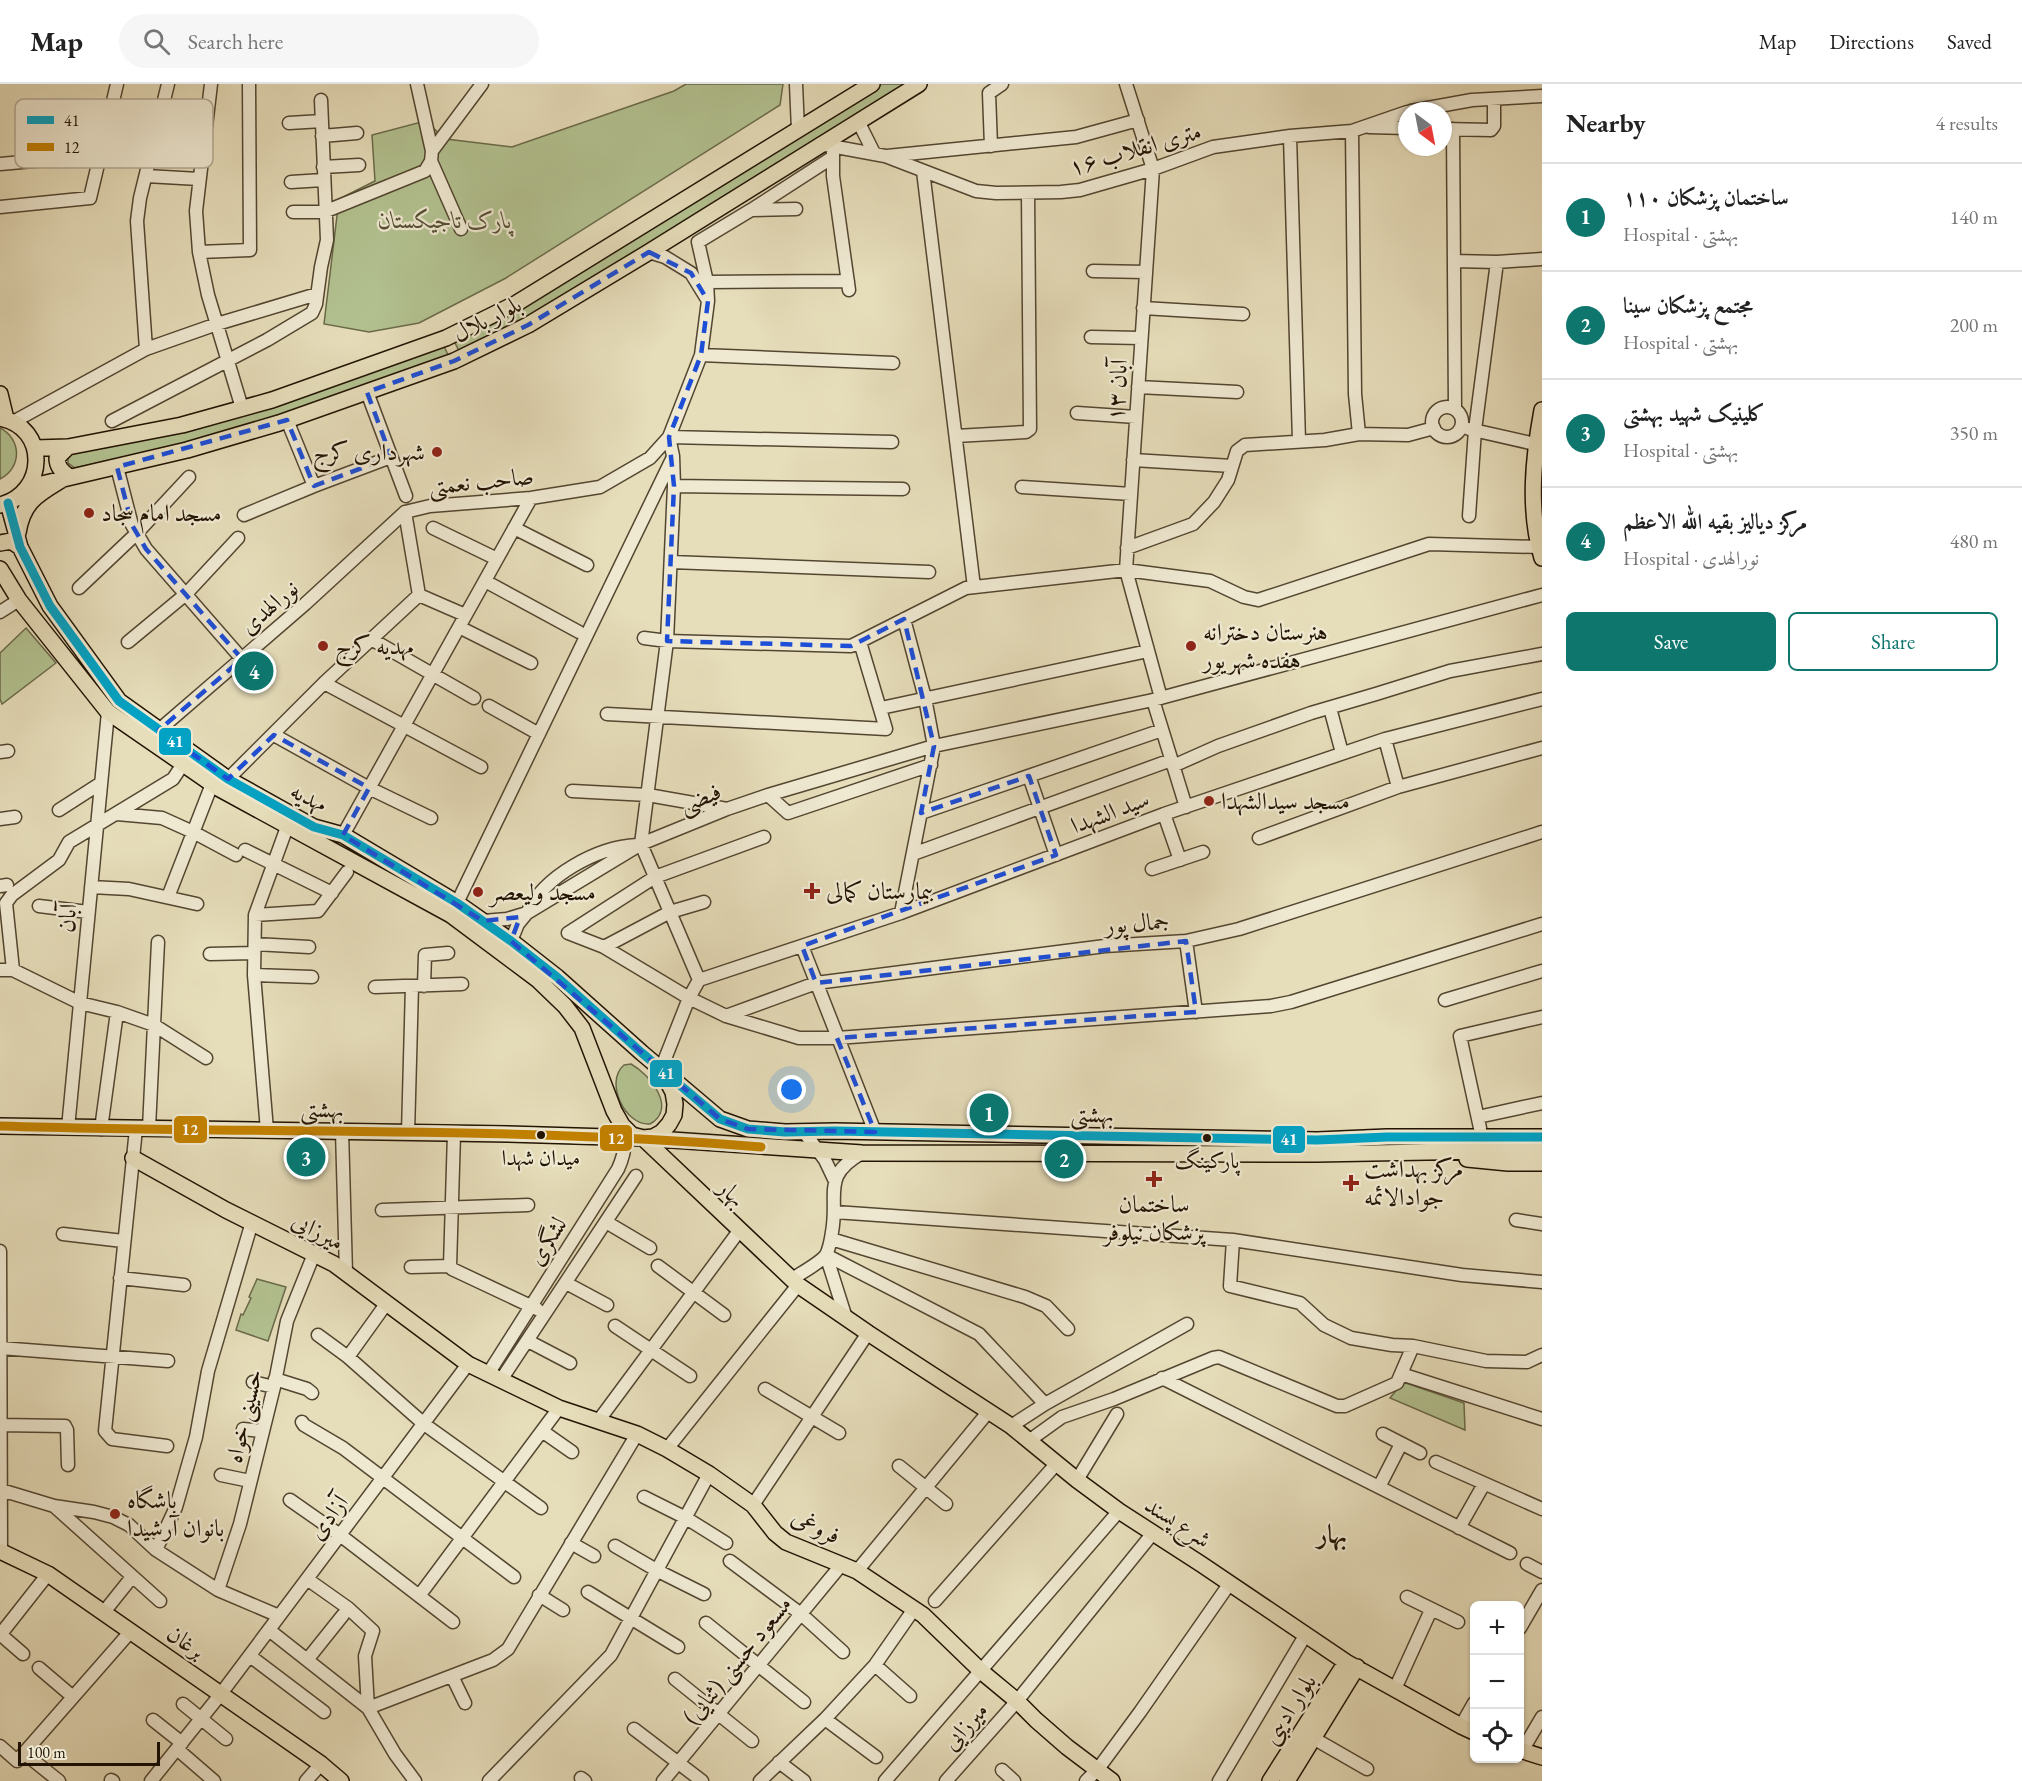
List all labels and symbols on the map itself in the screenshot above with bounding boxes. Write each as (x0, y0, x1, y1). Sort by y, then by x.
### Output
legend (15, 99, 213, 168)
north arrow (1398, 102, 1452, 156)
text: 41 (64, 110, 79, 131)
street label: ۱۶ متری انقلاب (1065, 115, 1205, 182)
text: 12 (64, 137, 80, 158)
park label: پارک تاجیکستان (378, 204, 515, 237)
street label: بلوار بلال (447, 288, 527, 349)
street label: ۱۳ آبان (1099, 355, 1134, 422)
place label: شهرداری کرج (313, 436, 425, 473)
marker: شهرداری کرج (430, 445, 444, 459)
street label: صاحب نعمتی (427, 460, 535, 503)
place label: مسجد امام سجاد (101, 497, 222, 534)
marker: مسجد امام سجاد (82, 506, 96, 520)
street label: نورالهدی (233, 572, 305, 641)
place label: هنرستان دخترانه هفده شهریور (1201, 616, 1328, 675)
place label: مهدیه کرج (335, 630, 414, 667)
marker: مهدیه کرج (316, 639, 330, 653)
marker: هنرستان دخترانه هفده شهریور (1184, 639, 1198, 653)
pin: 4 (234, 648, 274, 694)
line badge: 41 (158, 727, 192, 756)
text: 41 (167, 731, 183, 752)
street label: مهدیه (286, 774, 333, 819)
street label: فیضی (674, 775, 726, 822)
street label: سید الشهدا (1066, 782, 1153, 841)
place label: مسجد سیدالشهدا (1221, 785, 1350, 816)
marker: مسجد سیدالشهدا (1202, 794, 1216, 808)
place label: بیمارستان کمالی (826, 875, 933, 906)
place label: مسجد ولیعصر (487, 876, 596, 908)
marker: بیمارستان کمالی (803, 882, 821, 900)
marker: مسجد ولیعصر (471, 885, 485, 899)
street label: آبان (50, 899, 83, 934)
street label: جمال پور (1102, 905, 1170, 942)
line badge: 41 (649, 1059, 683, 1088)
text: 41 (658, 1063, 674, 1084)
your location (777, 1075, 806, 1104)
pin: 1 (970, 1090, 1008, 1136)
street label: بهشتی (300, 1093, 344, 1126)
street label: بهشتى (1070, 1098, 1114, 1131)
line badge: 12 (173, 1115, 208, 1144)
text: 12 (182, 1119, 199, 1140)
line badge: 12 (599, 1124, 633, 1152)
line badge: 41 (1272, 1125, 1306, 1154)
text: 12 (608, 1128, 625, 1149)
marker: میدان شهدا (535, 1129, 547, 1141)
text: 41 (1281, 1129, 1297, 1150)
marker: پارکینگ (1201, 1132, 1213, 1144)
pin: 3 (286, 1134, 326, 1180)
pin: 2 (1044, 1136, 1084, 1182)
place label: میدان شهدا (502, 1143, 580, 1172)
place label: پارکینگ (1175, 1146, 1241, 1177)
place label: مرکز بهداشت جوادالائمه (1364, 1153, 1463, 1212)
street label: بهار (710, 1170, 753, 1213)
marker: ساختمان پزشکان نیلوفر (1145, 1170, 1163, 1188)
marker: مرکز بهداشت جوادالائمه (1342, 1174, 1360, 1192)
place label: ساختمان پزشکان نیلوفر (1101, 1188, 1207, 1248)
street label: میرزایی (287, 1204, 350, 1257)
street label: لشگری (520, 1210, 574, 1271)
street label: حسینی خواه (218, 1366, 271, 1466)
place label: باشگاه بانوان آرشیدا (127, 1484, 224, 1543)
street label: آزادی (300, 1486, 356, 1546)
street label: شرع پسند (1136, 1489, 1218, 1559)
street label: فروغی (787, 1501, 846, 1551)
marker: باشگاه بانوان آرشیدا (108, 1507, 122, 1521)
district label: بهار (1314, 1517, 1347, 1551)
street label: مسعود حسنی (ثنایی) (675, 1589, 800, 1732)
street label: برغان (161, 1617, 212, 1666)
street label: بلوار ادیبی (1254, 1667, 1325, 1752)
street label: میرزایی (935, 1695, 995, 1756)
scale bar (18, 1739, 160, 1766)

